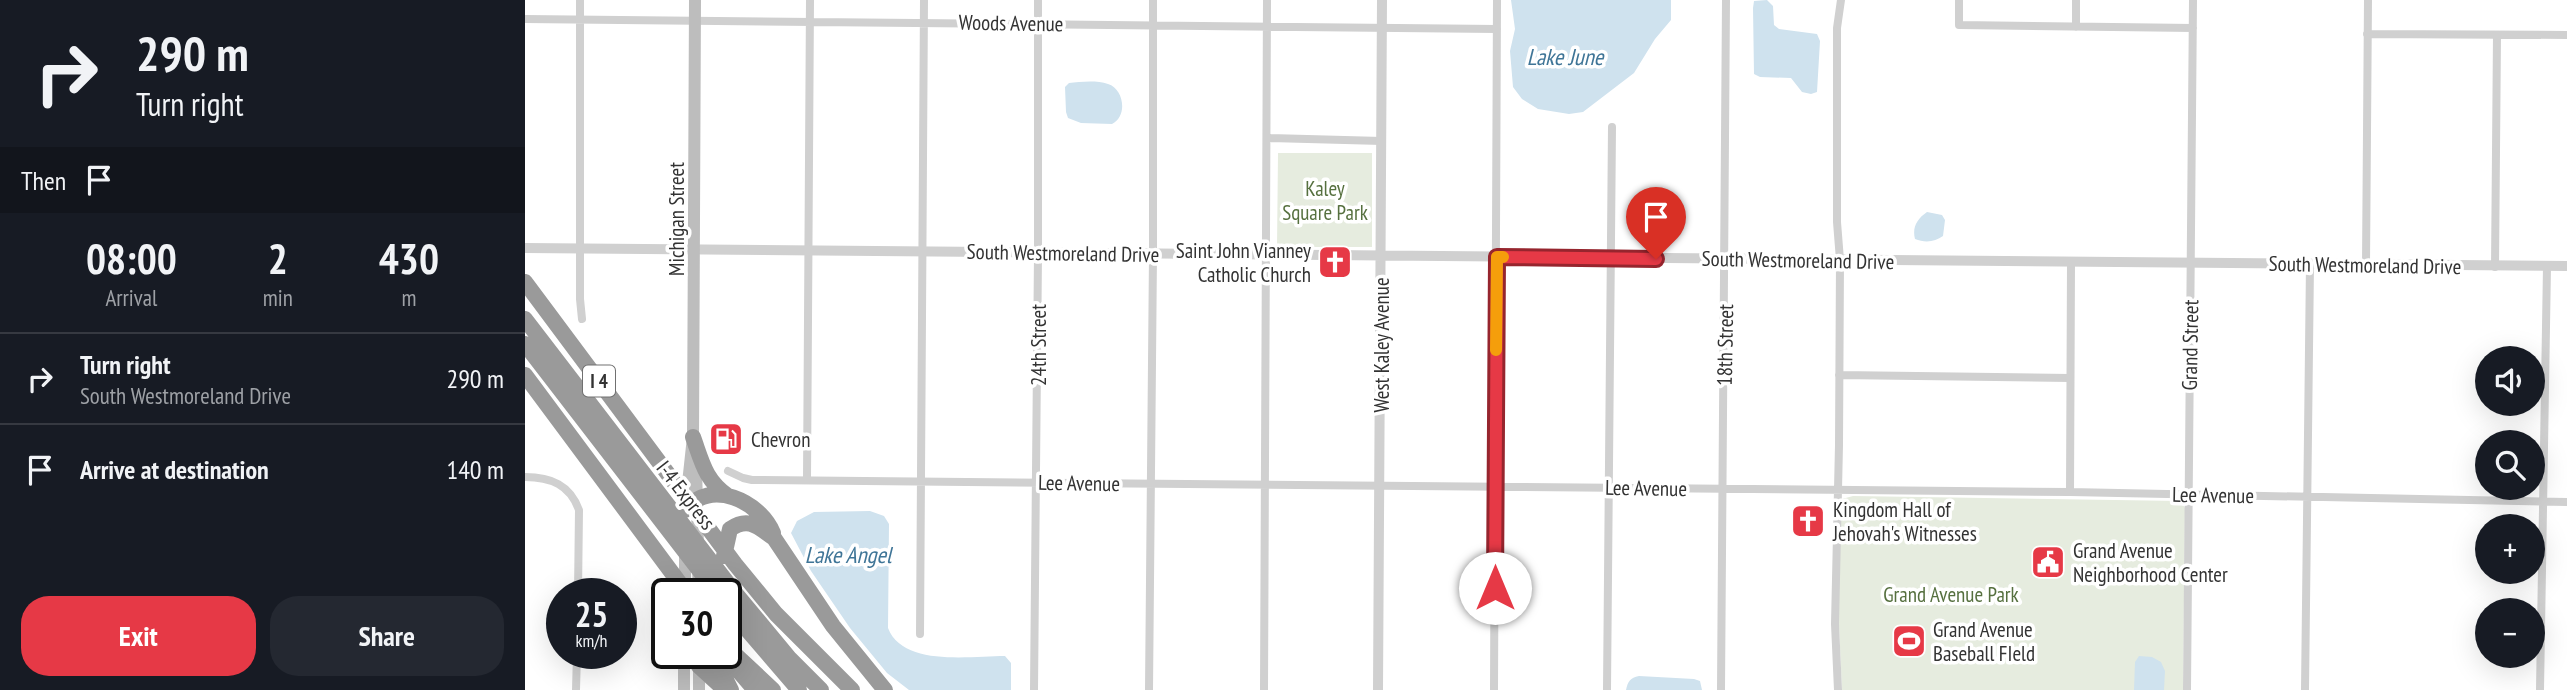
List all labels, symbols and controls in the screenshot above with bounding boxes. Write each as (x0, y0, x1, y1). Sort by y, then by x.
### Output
street label: Woods Avenue (958, 9, 1064, 37)
text: 290 m (136, 21, 249, 85)
icon: right (21, 28, 112, 119)
water label: Lake June (1527, 42, 1605, 71)
text: Turn right (136, 83, 244, 125)
icon: arrive (80, 161, 118, 199)
street label: Michigan Street (663, 162, 690, 276)
text: Then (21, 164, 66, 197)
park label: Kaley Square Park (1282, 175, 1368, 226)
pin (1626, 187, 1686, 259)
icon: arrive (1637, 198, 1675, 236)
text: 08:00 (86, 231, 177, 286)
text: 2 (268, 231, 288, 286)
text: 430 (379, 231, 439, 286)
place label: Saint John Vianney Catholic Church (1176, 237, 1311, 288)
street label: South Westmoreland Drive (966, 238, 1160, 268)
church icon: Saint John Vianney Catholic Church (1316, 243, 1354, 281)
street label: South Westmoreland Drive (1701, 245, 1895, 275)
street label: South Westmoreland Drive (2268, 250, 2462, 280)
street label: West Kaley Avenue (1368, 277, 1395, 413)
text: Arrival (105, 283, 157, 312)
text: min (263, 283, 293, 312)
text: m (401, 283, 416, 312)
street label: Grand Street (2176, 299, 2204, 391)
street label: 24th Street (1025, 304, 1052, 386)
street label: 18th Street (1711, 304, 1739, 386)
map controls (2475, 346, 2545, 668)
button: sound (2475, 346, 2545, 416)
text: Turn right (80, 348, 171, 381)
icon: right (21, 360, 59, 398)
text: 290 m (446, 362, 504, 395)
road number: I 4 (583, 366, 615, 396)
text: South Westmoreland Drive (80, 381, 291, 410)
fuel station icon: Chevron (707, 420, 745, 458)
place label: Chevron (751, 426, 810, 453)
button: search (2475, 430, 2545, 500)
icon: arrive (21, 451, 59, 489)
text: Arrive at destination (80, 453, 269, 486)
text: 140 m (446, 453, 504, 486)
street label: I-4 Express (651, 455, 721, 535)
street label: Lee Avenue (1038, 469, 1120, 497)
street label: Lee Avenue (1605, 474, 1687, 502)
street label: Lee Avenue (2172, 481, 2254, 509)
place label: Kingdom Hall of Jehovah's Witnesses (1832, 496, 1977, 547)
church icon: Kingdom Hall of Jehovah's Witnesses (1789, 502, 1827, 540)
button: + (2475, 514, 2545, 584)
place label: Grand Avenue Neighborhood Center (2073, 537, 2228, 588)
water label: Lake Angel (805, 540, 894, 569)
public building icon: Grand Avenue Neighborhood Center (2029, 543, 2067, 581)
position arrow (1458, 551, 1532, 625)
speed limit sign: 30 (651, 578, 742, 669)
park label: Grand Avenue Park (1883, 581, 2019, 608)
text: 25 (575, 591, 608, 637)
button: Exit (21, 596, 256, 676)
button: Share (270, 596, 504, 676)
button: − (2475, 598, 2545, 668)
place label: Grand Avenue Baseball FIeld (1933, 616, 2035, 667)
sports icon: Grand Avenue Baseball FIeld (1890, 622, 1928, 660)
text: km/h (576, 629, 607, 652)

